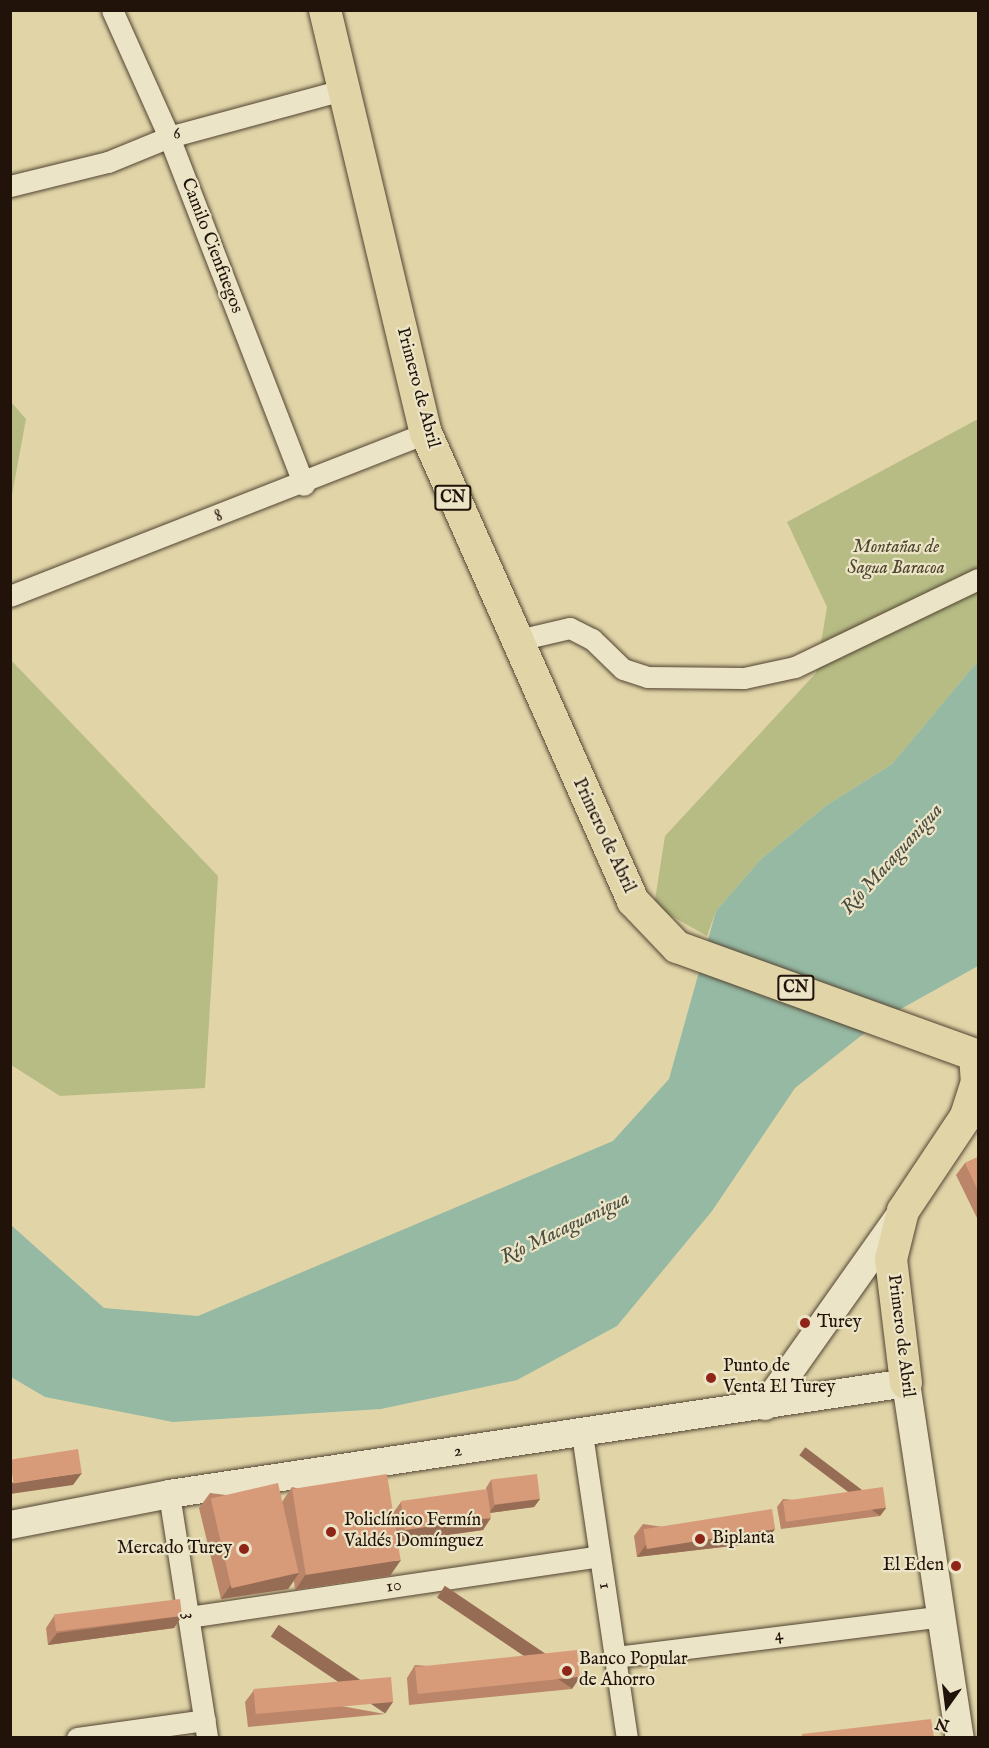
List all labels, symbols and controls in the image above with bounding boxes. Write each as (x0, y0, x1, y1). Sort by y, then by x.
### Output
street label: 6 (170, 124, 184, 146)
street label: Camilo Cienfuegos (175, 175, 247, 317)
street label: Primero de Abril (391, 325, 443, 451)
road number: CN (434, 485, 472, 511)
street label: 8 (212, 506, 226, 528)
park label: Montañas de Sagua Baracoa (847, 538, 945, 580)
street label: Primero de Abril (567, 775, 639, 897)
water label: Río Macaguanigua (836, 799, 948, 919)
road number: CN (776, 975, 816, 1001)
water label: Río Macaguanigua (497, 1186, 633, 1270)
street label: Primero de Abril (882, 1273, 918, 1399)
place label: Turey (817, 1312, 862, 1334)
marker: Turey (798, 1316, 812, 1330)
place label: Punto de Venta El Turey (723, 1357, 835, 1400)
marker: Punto de Venta El Turey (704, 1371, 718, 1385)
street label: 2 (452, 1441, 464, 1463)
place label: Policlínico Fermín Valdés Domínguez (344, 1511, 484, 1553)
marker: Policlínico Fermín Valdés Domínguez (322, 1523, 340, 1541)
place label: Biplanta (712, 1528, 775, 1550)
marker: Biplanta (693, 1532, 707, 1546)
place label: Mercado Turey (117, 1538, 232, 1560)
marker: Mercado Turey (237, 1542, 251, 1556)
place label: El Eden (883, 1555, 944, 1577)
marker: El Eden (949, 1559, 963, 1573)
street label: 10 (385, 1575, 403, 1599)
street label: 1 (593, 1581, 615, 1591)
street label: 3 (177, 1611, 199, 1621)
street label: 4 (773, 1625, 785, 1647)
place label: Banco Popular de Ahorro (579, 1650, 688, 1692)
marker: Banco Popular de Ahorro (560, 1664, 574, 1678)
north arrow (917, 1676, 977, 1736)
text: N (934, 1712, 952, 1735)

